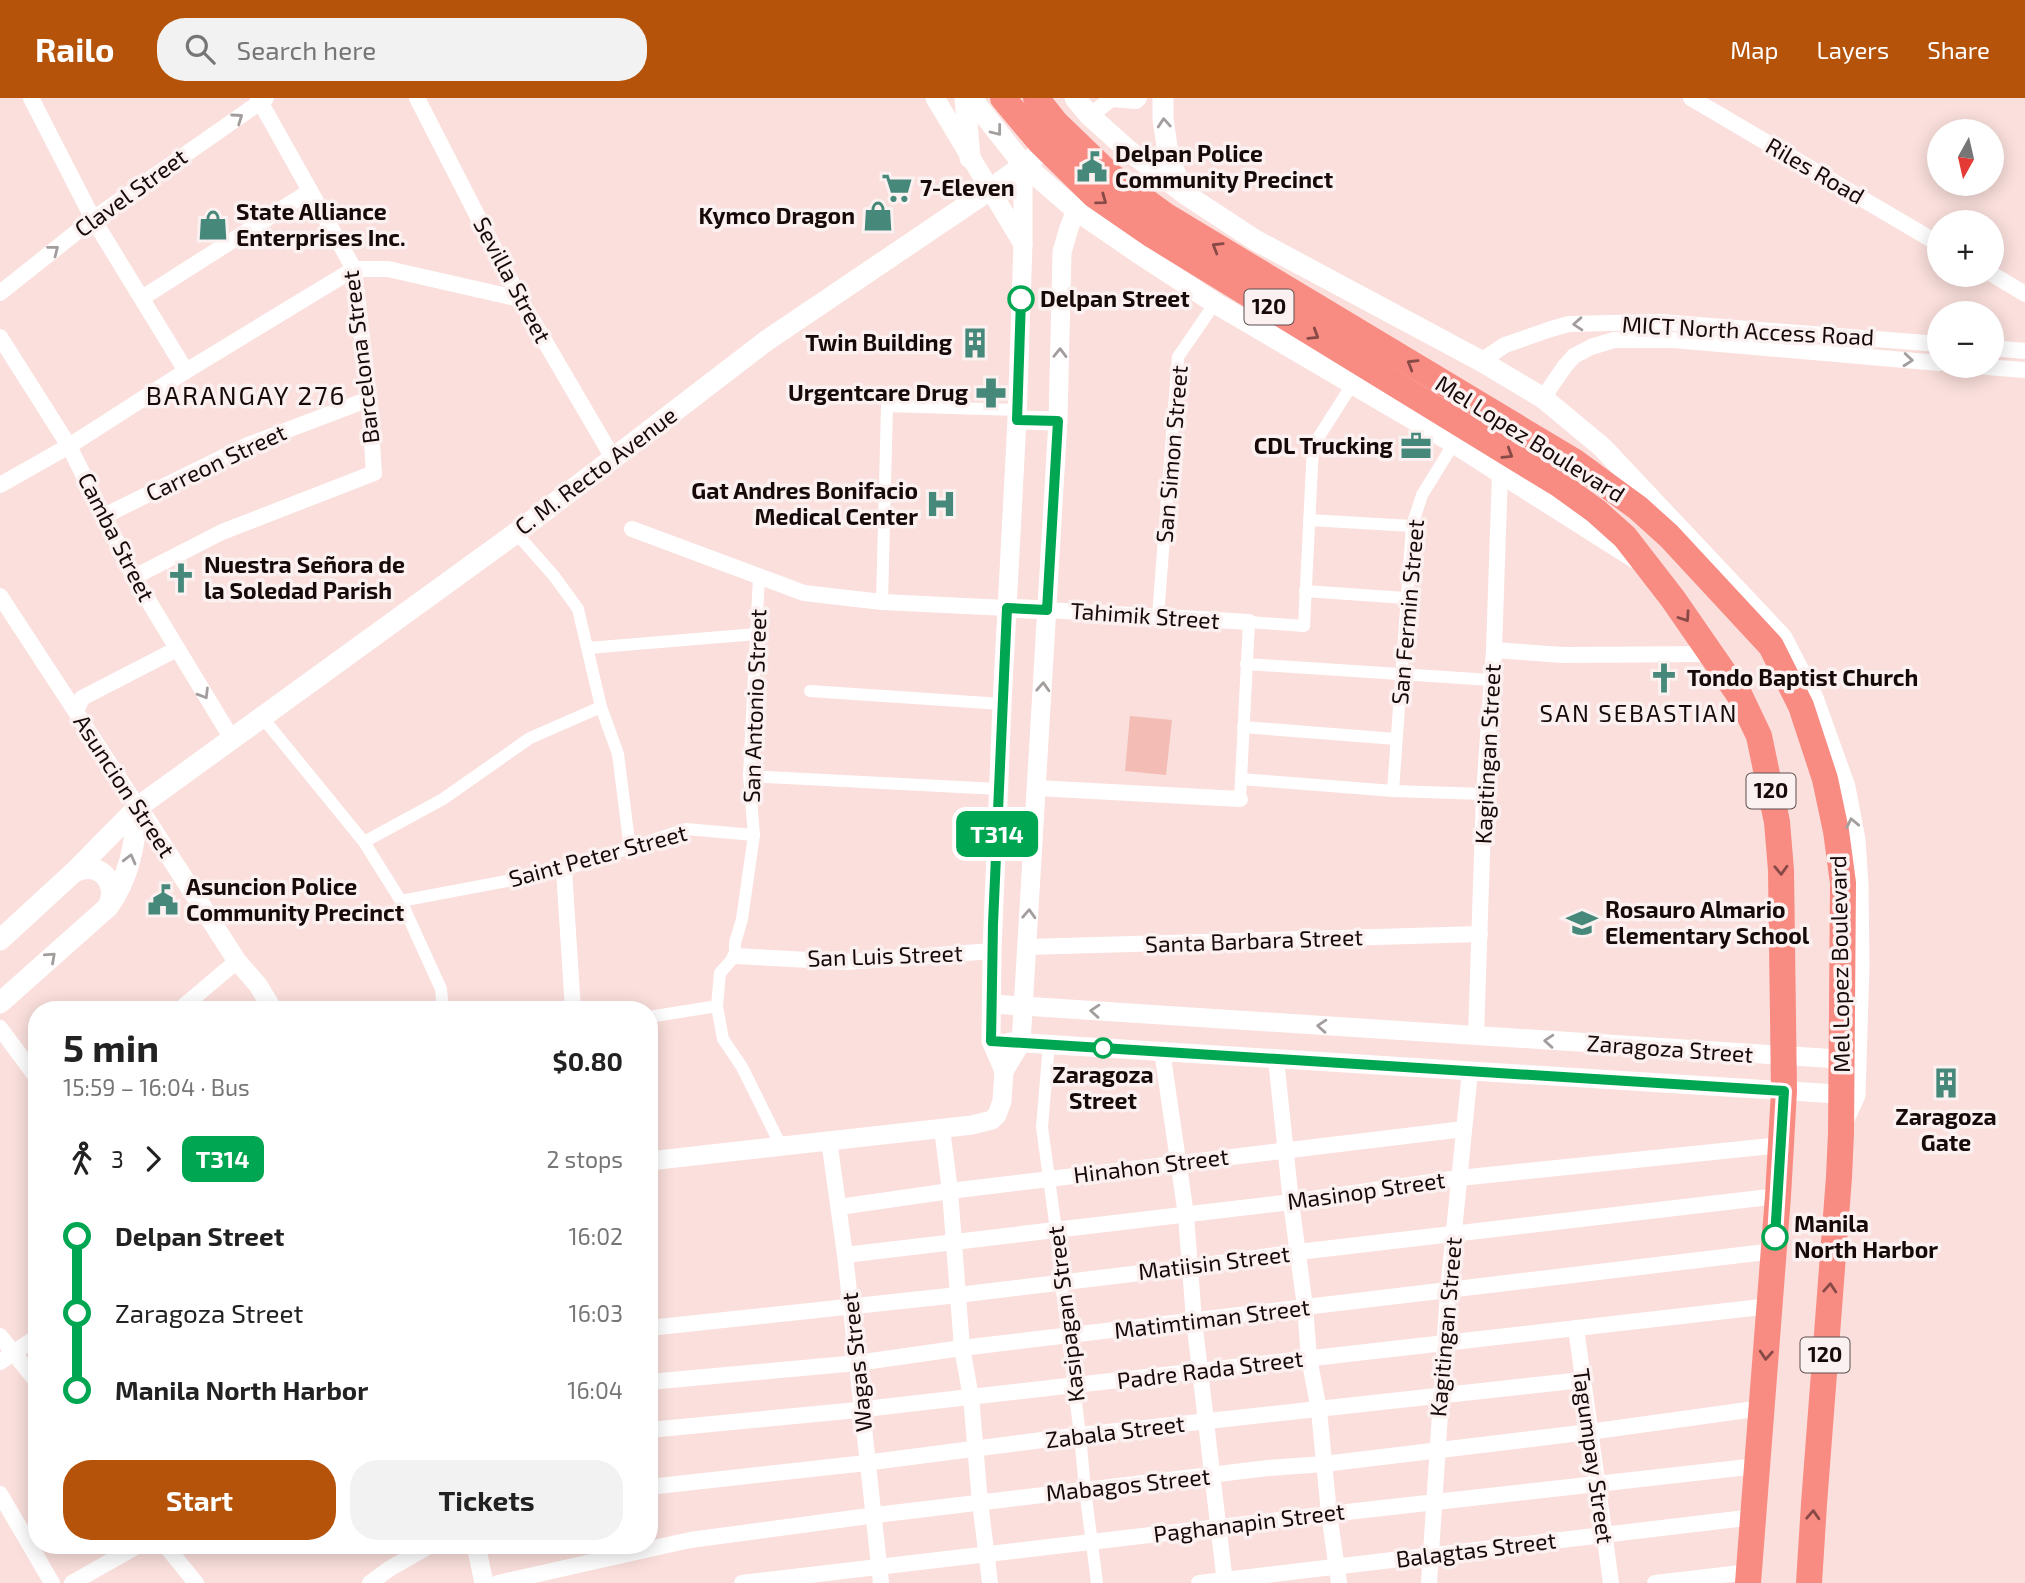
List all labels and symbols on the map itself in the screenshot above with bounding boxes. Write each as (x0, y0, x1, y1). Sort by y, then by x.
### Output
one-way arrow (230, 114, 243, 126)
one-way arrow (1157, 117, 1172, 128)
north arrow (1927, 119, 2004, 196)
one-way arrow (988, 124, 1001, 136)
street label: Riles Road (1761, 131, 1870, 209)
place label: Delpan Police Community Precinct (1115, 139, 1333, 193)
street label: Clavel Street (69, 142, 192, 242)
public building icon: Delpan Police Community Precinct (1075, 150, 1109, 184)
supermarket icon: 7-Eleven (880, 171, 914, 205)
place label: 7-Eleven (920, 173, 1015, 201)
one-way arrow (1094, 191, 1106, 204)
place label: State Alliance Enterprises Inc. (236, 197, 406, 251)
shop icon: Kymco Dragon (861, 199, 895, 233)
place label: Kymco Dragon (699, 201, 855, 229)
shop icon: State Alliance Enterprises Inc. (196, 208, 230, 242)
street label: Sevilla Street (468, 212, 558, 347)
one-way arrow (1211, 242, 1224, 255)
one-way arrow (46, 246, 58, 259)
street label: Barcelona Street (335, 269, 385, 445)
place label: Delpan Street (1040, 284, 1190, 312)
marker: Delpan Street (1008, 286, 1034, 312)
road number: 120 (1244, 290, 1294, 325)
street label: MICT North Access Road (1621, 309, 1875, 351)
one-way arrow (1572, 317, 1583, 332)
building icon: Twin Building (958, 326, 992, 360)
one-way arrow (1307, 326, 1320, 339)
place label: Twin Building (805, 328, 953, 356)
one-way arrow (1052, 347, 1068, 358)
one-way arrow (1903, 352, 1914, 367)
one-way arrow (1406, 359, 1419, 372)
street label: San Simon Street (1149, 364, 1193, 544)
street label: Mel Lopez Boulevard (1431, 369, 1630, 508)
pharmacy icon: Urgentcare Drug (974, 376, 1008, 410)
place label: Urgentcare Drug (788, 378, 969, 406)
district label: BARANGAY 276 (146, 379, 346, 410)
street label: C. M. Recto Avenue (509, 400, 682, 540)
street label: Carreon Street (141, 417, 290, 507)
office icon: CDL Trucking (1399, 429, 1433, 463)
place label: CDL Trucking (1254, 431, 1394, 459)
one-way arrow (1501, 445, 1514, 458)
street label: Camba Street (72, 468, 161, 606)
place label: Gat Andres Bonifacio Medical Center (691, 476, 918, 530)
hospital icon: Gat Andres Bonifacio Medical Center (924, 487, 958, 521)
street label: San Fermin Street (1385, 518, 1429, 706)
place label: Nuestra Señora de la Soledad Parish (204, 550, 405, 604)
church icon: Nuestra Señora de la Soledad Parish (164, 561, 198, 595)
street label: Tahimik Street (1070, 596, 1221, 634)
street label: San Antonio Street (737, 608, 771, 803)
one-way arrow (1677, 609, 1689, 622)
church icon: Tondo Baptist Church (1647, 661, 1681, 695)
street label: Kagitingan Street (1468, 663, 1506, 845)
place label: Tondo Baptist Church (1687, 663, 1918, 691)
one-way arrow (1035, 681, 1050, 692)
one-way arrow (196, 686, 209, 699)
district label: SAN SEBASTIAN (1540, 698, 1738, 727)
street label: Asuncion Street (68, 709, 182, 862)
road number: 120 (1746, 774, 1796, 808)
line badge: T314 (948, 811, 1046, 857)
one-way arrow (1846, 817, 1861, 829)
street label: Saint Peter Street (506, 818, 690, 892)
one-way arrow (122, 853, 136, 865)
street label: Mel Lopez Boulevard (1823, 855, 1855, 1073)
one-way arrow (1773, 865, 1788, 876)
place label: Asuncion Police Community Precinct (186, 872, 404, 926)
public building icon: Asuncion Police Community Precinct (146, 883, 180, 917)
place label: Rosauro Almario Elementary School (1605, 895, 1810, 949)
school or university icon: Rosauro Almario Elementary School (1565, 906, 1599, 940)
one-way arrow (1021, 908, 1036, 919)
street label: Santa Barbara Street (1144, 922, 1364, 958)
street label: San Luis Street (807, 938, 963, 972)
one-way arrow (43, 953, 56, 966)
one-way arrow (1089, 1004, 1100, 1019)
one-way arrow (1316, 1019, 1327, 1034)
street label: Zaragoza Street (1586, 1028, 1754, 1068)
one-way arrow (1544, 1033, 1555, 1048)
marker: Zaragoza Street (1093, 1038, 1113, 1058)
place label: Zaragoza Street (1052, 1060, 1154, 1114)
building icon: Zaragoza Gate (1929, 1066, 1963, 1100)
place label: Zaragoza Gate (1895, 1102, 1997, 1156)
street label: Hinahon Street (1072, 1142, 1230, 1188)
street label: Masinop Street (1285, 1165, 1447, 1215)
place label: Manila North Harbor (1794, 1209, 1938, 1263)
street label: Kasipagan Street (1040, 1224, 1090, 1404)
marker: Manila North Harbor (1762, 1224, 1788, 1250)
street label: Kagitingan Street (1423, 1236, 1467, 1418)
street label: Matiisin Street (1136, 1239, 1292, 1285)
one-way arrow (1822, 1282, 1837, 1293)
street label: Wagas Street (835, 1291, 877, 1433)
street label: Matimtiman Street (1112, 1292, 1312, 1344)
road number: 120 (1800, 1338, 1850, 1372)
street label: Padre Rada Street (1115, 1344, 1305, 1394)
one-way arrow (1759, 1350, 1774, 1361)
street label: Tagumpay Street (1568, 1366, 1620, 1545)
street label: Zabala Street (1044, 1409, 1186, 1453)
street label: Mabagos Street (1044, 1461, 1212, 1507)
street label: Paghanapin Street (1152, 1496, 1346, 1548)
one-way arrow (1805, 1509, 1820, 1520)
street label: Balagtas Street (1394, 1525, 1558, 1573)

